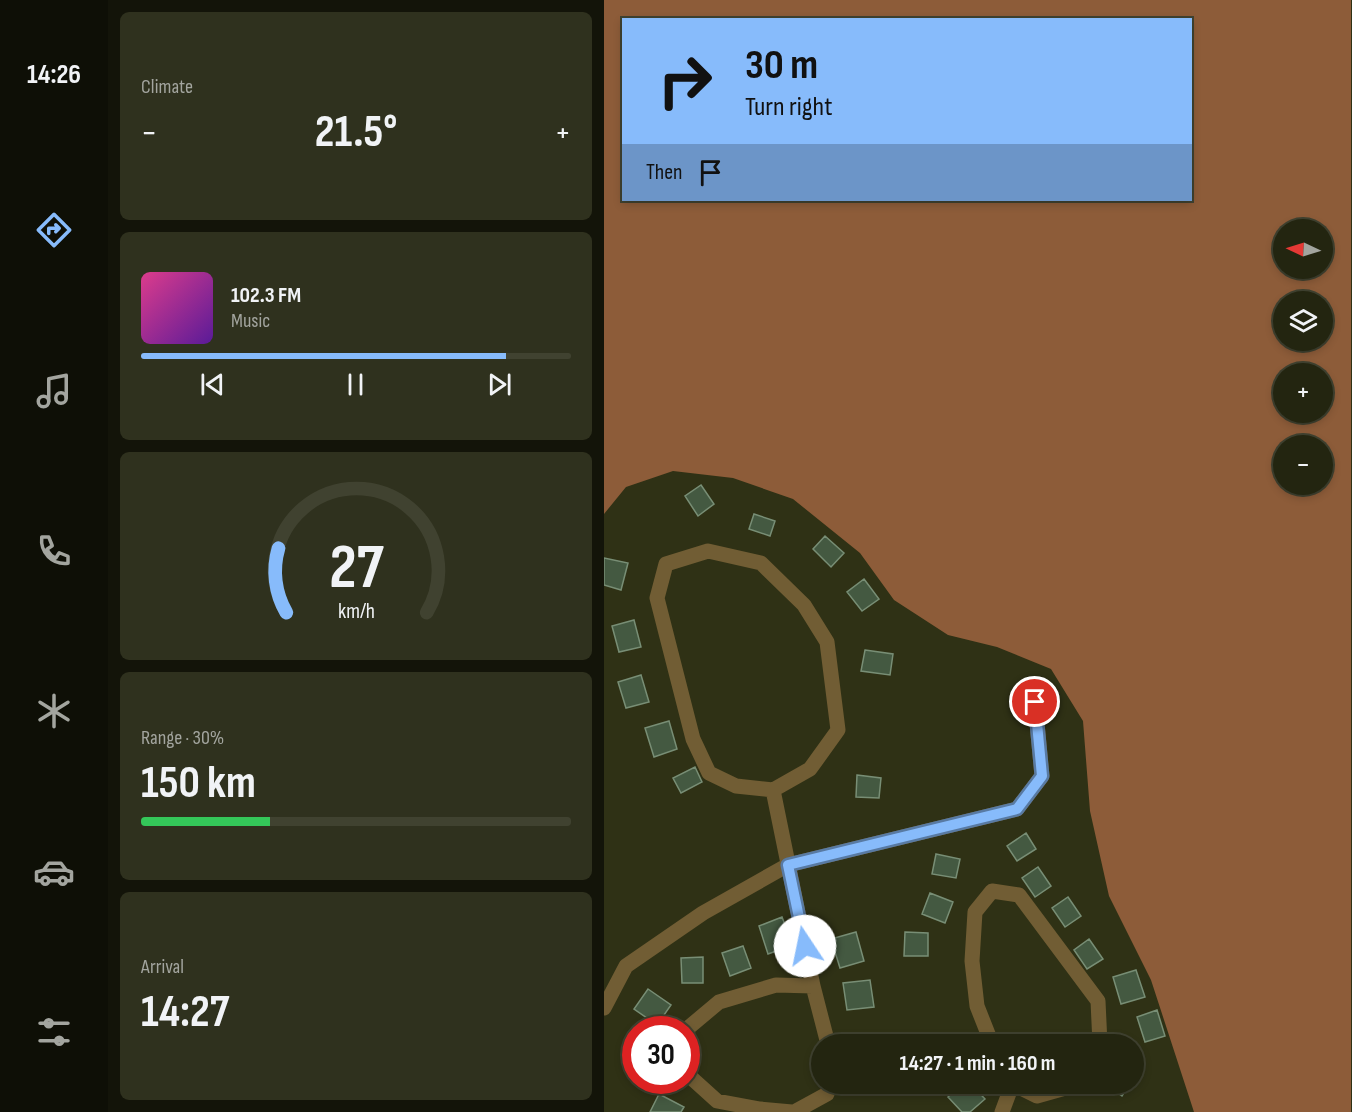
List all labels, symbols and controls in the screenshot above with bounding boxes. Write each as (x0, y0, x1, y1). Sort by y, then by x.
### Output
text: 30 m (745, 40, 818, 91)
icon: right (646, 42, 724, 120)
text: 14:26 (27, 59, 81, 91)
text: Climate (141, 75, 193, 99)
text: Turn right (745, 91, 832, 123)
text: 21.5° (315, 105, 397, 160)
text: − (141, 113, 157, 153)
text: + (555, 113, 571, 153)
icon: arrive (694, 156, 727, 189)
text: Then (646, 159, 682, 186)
icon: directions (33, 209, 75, 251)
north arrow (1273, 219, 1333, 279)
map controls (1273, 219, 1333, 495)
text: 102.3 FM (231, 282, 301, 309)
button: layers (1273, 291, 1333, 351)
text: Music (231, 309, 270, 333)
button: + (1273, 363, 1333, 423)
icon: previous (196, 368, 229, 401)
icon: pause (339, 368, 372, 401)
icon: next (483, 368, 516, 401)
icon: music (33, 370, 75, 412)
button: − (1273, 435, 1333, 495)
icon: phone (33, 530, 75, 572)
text: 27 (329, 531, 384, 606)
text: km/h (337, 599, 375, 624)
pin (1009, 676, 1060, 727)
icon: arrive (1018, 685, 1051, 718)
icon: climate (33, 690, 75, 732)
text: Range · 30% (141, 726, 224, 750)
text: 150 km (141, 756, 256, 811)
icon: car (33, 851, 75, 893)
position arrow (773, 914, 837, 978)
text: Arrival (141, 955, 184, 979)
text: 14:27 (141, 985, 229, 1040)
icon: filters (33, 1011, 75, 1053)
speed limit sign: 30 (622, 1016, 700, 1094)
text: 14:27 · 1 min · 160 m (900, 1050, 1055, 1077)

